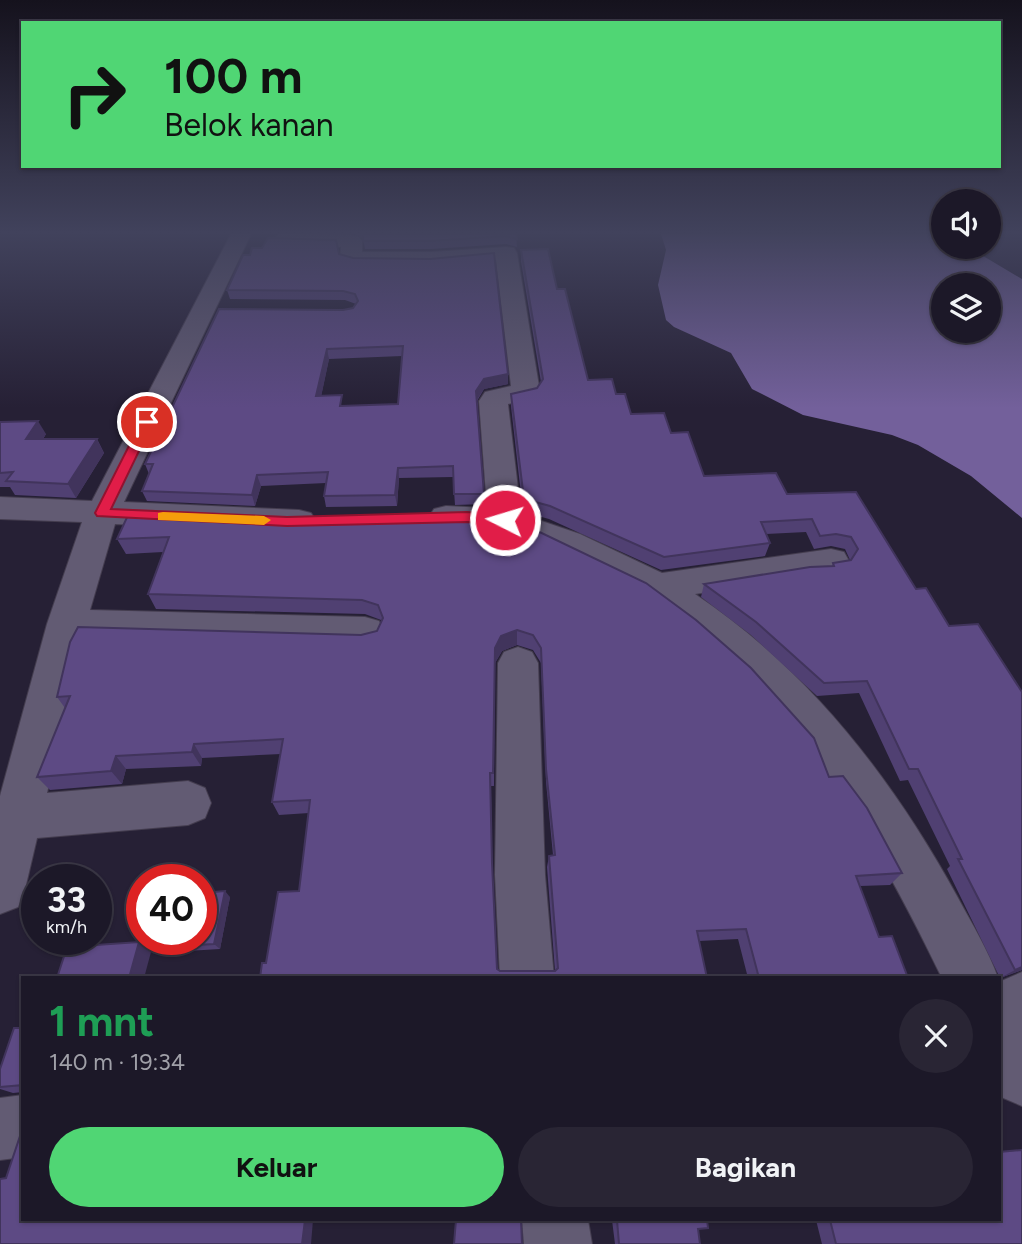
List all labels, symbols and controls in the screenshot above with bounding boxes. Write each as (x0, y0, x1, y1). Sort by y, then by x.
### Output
text: 100 m (164, 46, 303, 105)
icon: right (49, 49, 140, 140)
text: Belok kanan (164, 106, 334, 144)
map controls (931, 189, 1001, 343)
button: sound (931, 189, 1001, 259)
button: layers (931, 273, 1001, 343)
pin (117, 392, 177, 452)
icon: arrive (128, 403, 166, 441)
position arrow (468, 483, 542, 557)
speed limit sign: 40 (126, 864, 217, 955)
text: 33 (47, 879, 86, 921)
text: km/h (46, 916, 87, 938)
text: 1 mnt (49, 996, 154, 1047)
button: close (899, 999, 973, 1073)
text: 140 m · 19:34 (49, 1048, 185, 1076)
button: Keluar (49, 1127, 504, 1207)
button: Bagikan (518, 1127, 973, 1207)

